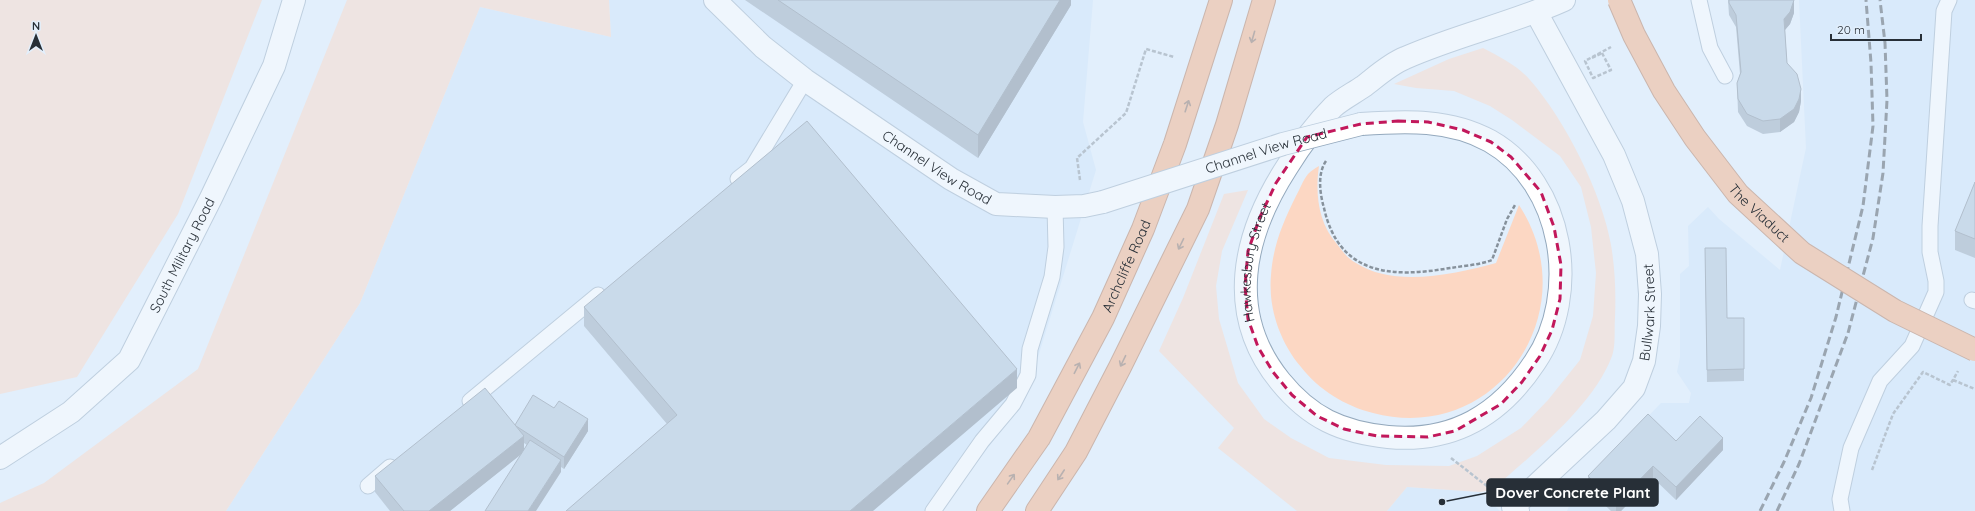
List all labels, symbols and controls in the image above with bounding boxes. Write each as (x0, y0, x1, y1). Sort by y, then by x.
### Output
north arrow (16, 16, 56, 56)
scale bar (1831, 16, 1921, 42)
text: N (32, 19, 40, 33)
text: 20 m (1837, 22, 1865, 37)
one-way arrow (1249, 31, 1256, 44)
one-way arrow (1184, 100, 1191, 113)
street label: Channel View Road (1203, 124, 1329, 177)
street label: Channel View Road (879, 126, 995, 209)
street label: The Viaduct (1725, 180, 1794, 246)
street label: South Military Road (145, 195, 219, 316)
street label: Hawkesbury Street (1237, 199, 1275, 324)
street label: Archcliffe Road (1098, 217, 1155, 315)
one-way arrow (1177, 238, 1184, 250)
street label: Bullwark Street (1635, 263, 1659, 362)
one-way arrow (1119, 354, 1126, 366)
one-way arrow (1074, 362, 1082, 374)
one-way arrow (1057, 469, 1065, 480)
one-way arrow (1007, 474, 1015, 485)
callout: Dover Concrete Plant (1487, 479, 1658, 506)
text: Dover Concrete Plant (1495, 483, 1651, 502)

